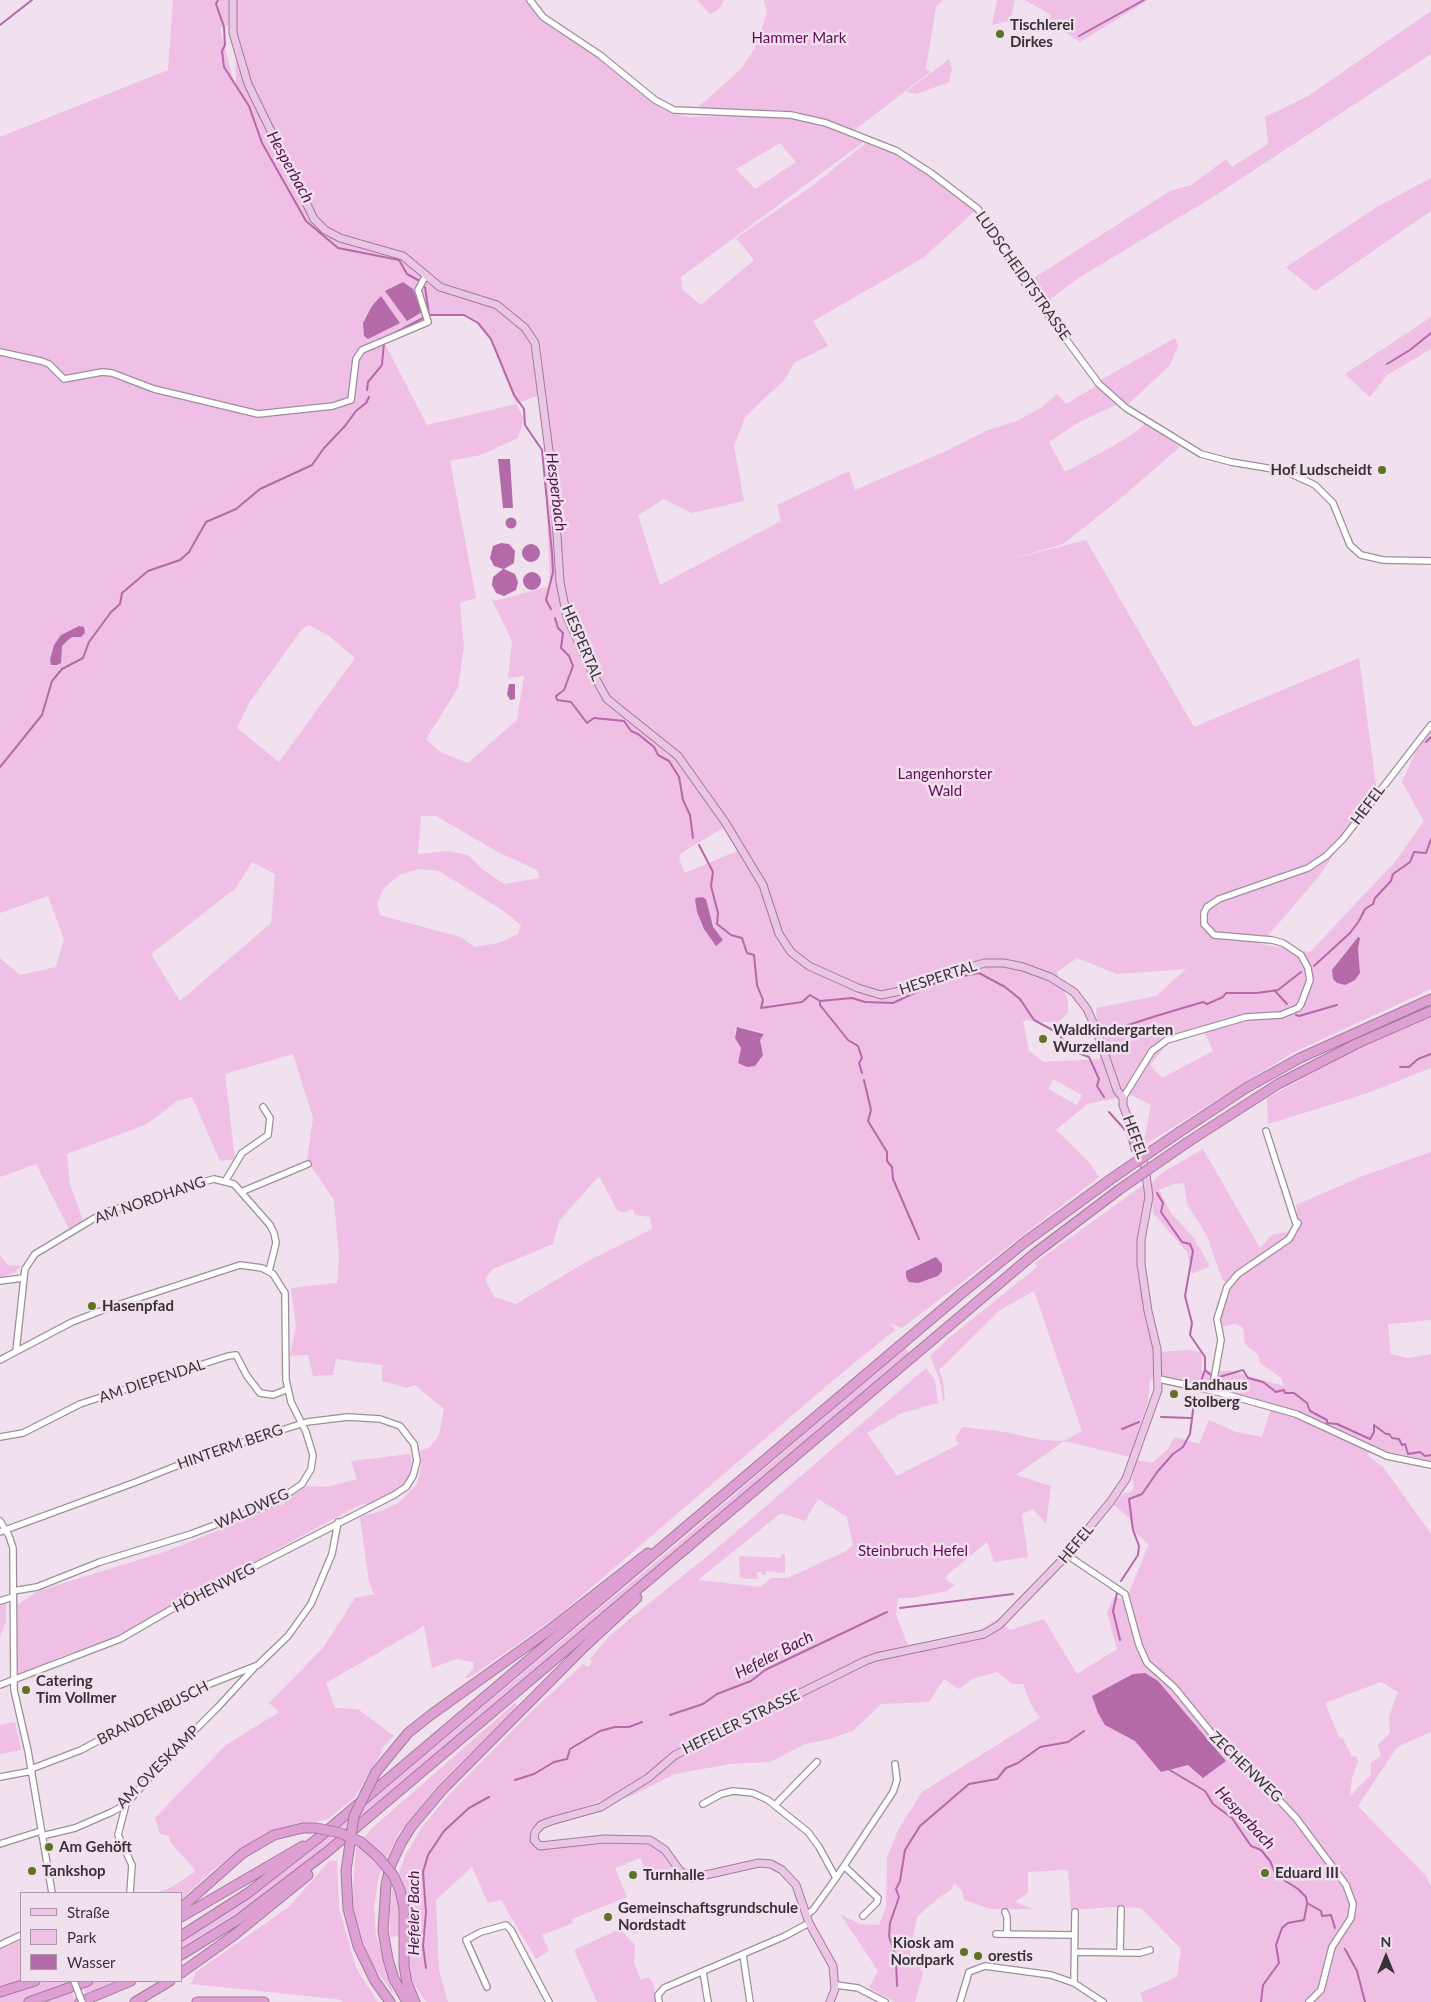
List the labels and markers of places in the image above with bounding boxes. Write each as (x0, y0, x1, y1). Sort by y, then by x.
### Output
place label: Tischlerei Dirkes (1010, 16, 1074, 51)
marker: Tischlerei Dirkes (994, 28, 1006, 40)
place label: Hof Ludscheidt (1271, 461, 1372, 479)
marker: Hof Ludscheidt (1376, 464, 1388, 476)
place label: Waldkindergarten Wurzelland (1053, 1021, 1173, 1056)
marker: Waldkindergarten Wurzelland (1037, 1033, 1049, 1045)
place label: Hasenpfad (102, 1297, 174, 1315)
marker: Hasenpfad (86, 1300, 98, 1312)
place label: Landhaus Stolberg (1184, 1376, 1248, 1411)
marker: Landhaus Stolberg (1168, 1388, 1180, 1400)
place label: Catering Tim Vollmer (36, 1672, 116, 1707)
marker: Catering Tim Vollmer (20, 1684, 32, 1696)
place label: Am Gehöft (59, 1838, 132, 1856)
marker: Am Gehöft (43, 1841, 55, 1853)
place label: Tankshop (42, 1862, 106, 1880)
place label: Eduard III (1275, 1864, 1339, 1882)
marker: Tankshop (26, 1865, 38, 1877)
place label: Turnhalle (643, 1866, 705, 1884)
marker: Eduard III (1259, 1867, 1271, 1879)
marker: Turnhalle (627, 1869, 639, 1881)
place label: Gemeinschaftsgrundschule Nordstadt (618, 1899, 798, 1934)
marker: Gemeinschaftsgrundschule Nordstadt (602, 1911, 614, 1923)
place label: Kiosk am Nordpark (890, 1934, 954, 1969)
marker: Kiosk am Nordpark (958, 1946, 970, 1958)
place label: orestis (988, 1947, 1033, 1965)
marker: orestis (972, 1950, 984, 1962)

